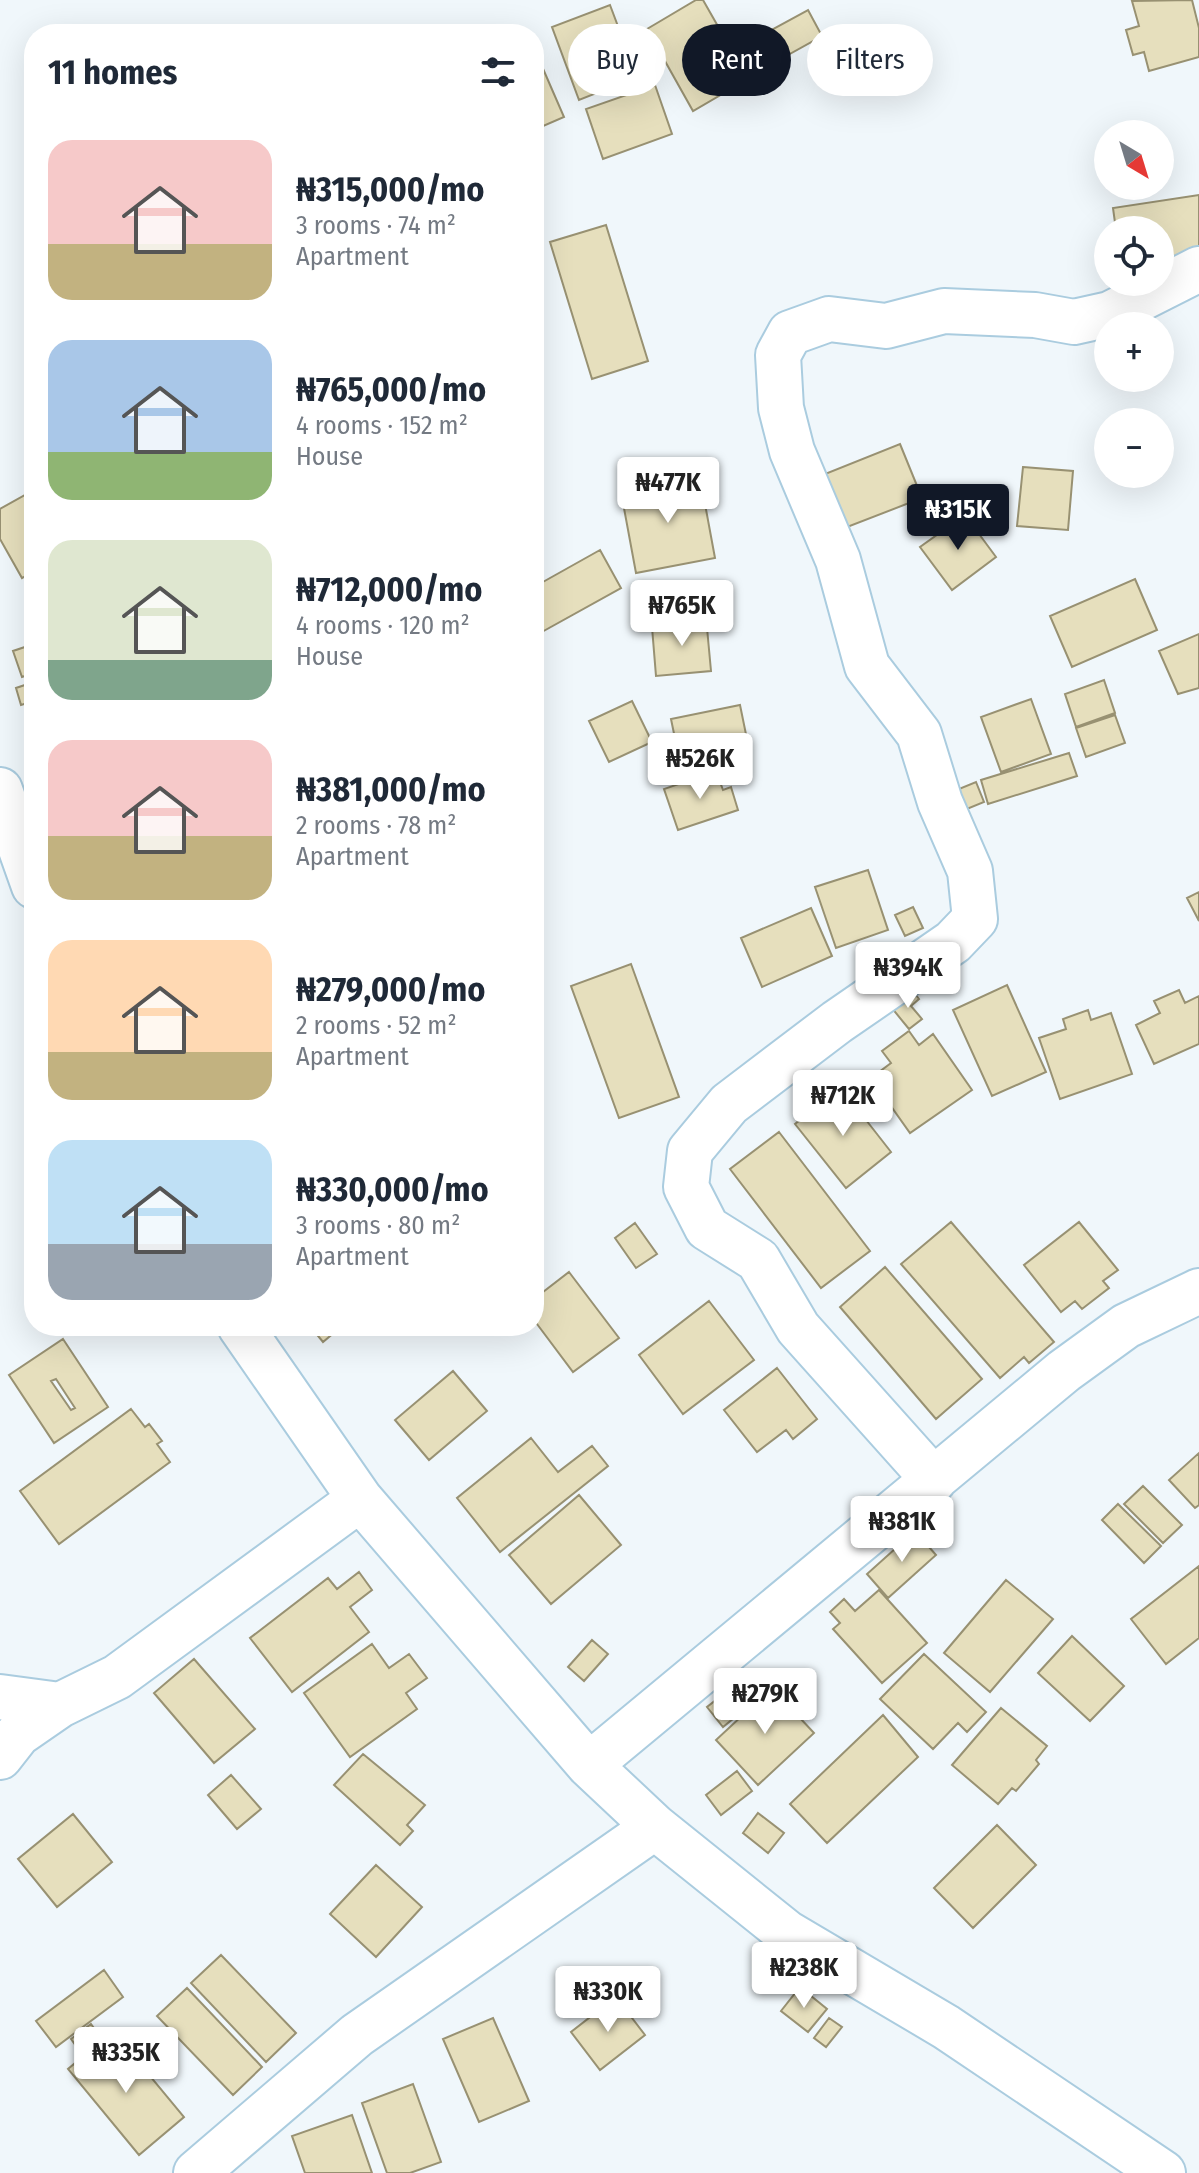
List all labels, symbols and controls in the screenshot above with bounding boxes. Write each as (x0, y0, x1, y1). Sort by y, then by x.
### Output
chip: Buy (568, 24, 666, 96)
chip: Rent (682, 24, 791, 96)
chip: Filters (807, 24, 933, 96)
icon: filters (476, 50, 520, 94)
text: 11 homes (48, 52, 177, 93)
north arrow (1094, 120, 1174, 200)
map controls (1094, 120, 1174, 488)
text: ₦315,000/mo (296, 169, 484, 210)
icon: home (112, 172, 208, 268)
text: 3 rooms · 74 m² (296, 210, 456, 241)
button: locate (1094, 216, 1174, 296)
text: Apartment (296, 241, 409, 272)
button: + (1094, 312, 1174, 392)
text: ₦765,000/mo (296, 369, 486, 410)
icon: home (112, 372, 208, 468)
button: − (1094, 408, 1174, 488)
text: 4 rooms · 152 m² (296, 410, 468, 441)
text: House (296, 441, 363, 472)
pin: ₦477K (612, 457, 724, 525)
text: ₦477K (635, 467, 701, 498)
pin: ₦315K (902, 484, 1014, 552)
text: ₦315K (925, 494, 991, 525)
text: ₦712,000/mo (296, 569, 482, 610)
icon: home (112, 572, 208, 668)
pin: ₦765K (626, 580, 738, 648)
text: ₦765K (648, 590, 716, 621)
text: 4 rooms · 120 m² (296, 610, 470, 641)
text: House (296, 641, 363, 672)
pin: ₦526K (644, 733, 756, 801)
text: ₦526K (666, 743, 734, 774)
text: ₦381,000/mo (296, 769, 486, 810)
icon: home (112, 772, 208, 868)
text: 2 rooms · 78 m² (296, 810, 457, 841)
text: Apartment (296, 841, 409, 872)
pin: ₦394K (852, 942, 964, 1010)
text: ₦394K (873, 952, 943, 983)
text: ₦279,000/mo (296, 969, 485, 1010)
icon: home (112, 972, 208, 1068)
text: 2 rooms · 52 m² (296, 1010, 457, 1041)
text: Apartment (296, 1041, 409, 1072)
pin: ₦712K (787, 1070, 899, 1138)
text: ₦712K (811, 1080, 875, 1111)
text: ₦330,000/mo (296, 1169, 489, 1210)
icon: home (112, 1172, 208, 1268)
text: 3 rooms · 80 m² (296, 1210, 460, 1241)
text: Apartment (296, 1241, 409, 1272)
pin: ₦381K (846, 1496, 958, 1564)
text: ₦381K (869, 1506, 935, 1537)
pin: ₦279K (709, 1668, 821, 1736)
text: ₦279K (732, 1678, 798, 1709)
pin: ₦238K (748, 1942, 860, 2010)
text: ₦238K (770, 1952, 838, 1983)
pin: ₦330K (552, 1966, 664, 2034)
text: ₦330K (573, 1976, 643, 2007)
pin: ₦335K (70, 2027, 182, 2095)
text: ₦335K (92, 2037, 160, 2068)

